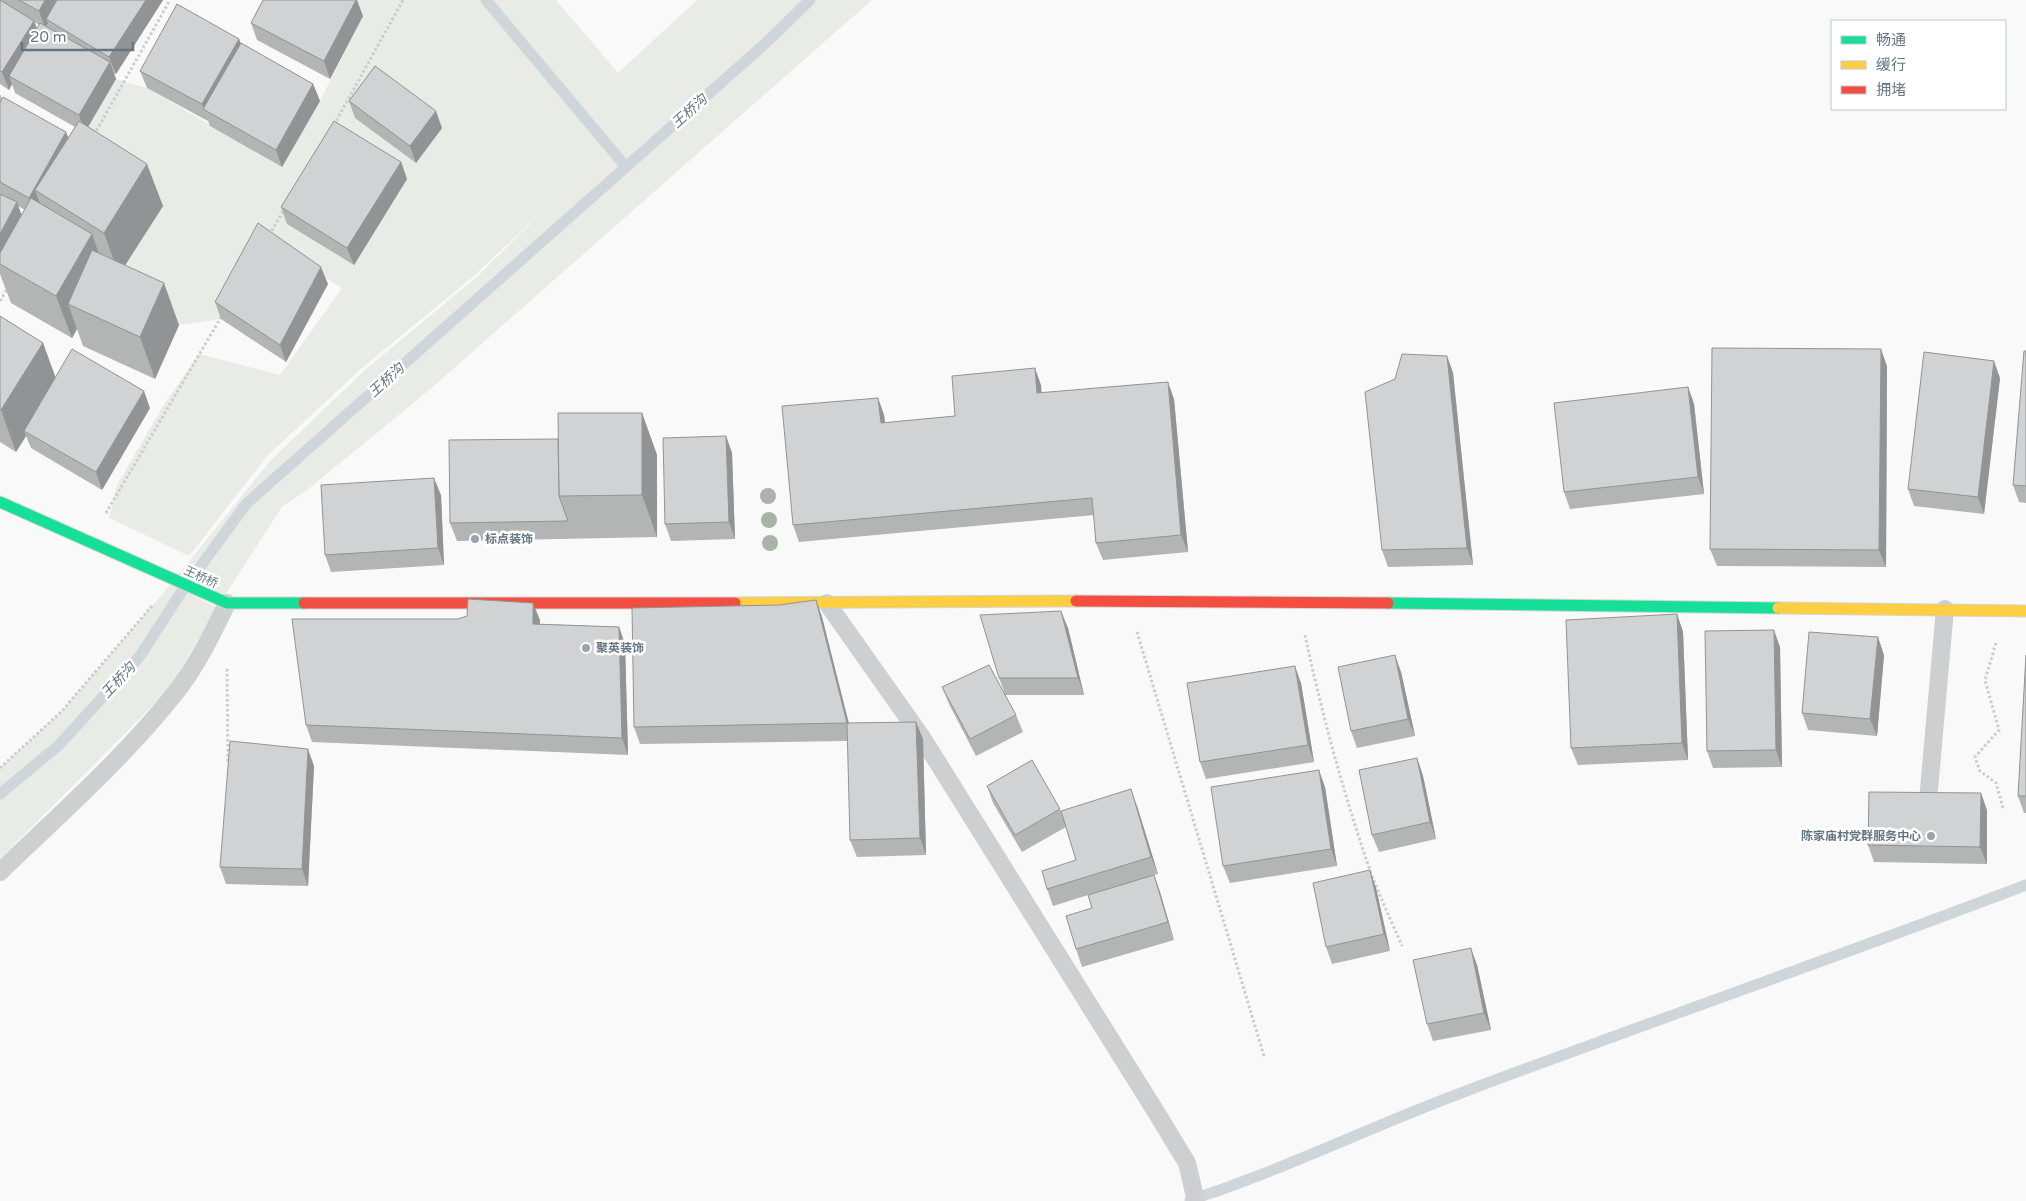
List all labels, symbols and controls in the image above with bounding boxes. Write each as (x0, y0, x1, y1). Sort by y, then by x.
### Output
scale bar (22, 20, 134, 52)
legend (1831, 20, 2006, 110)
text: 20 m (30, 28, 67, 46)
text: 畅通 (1876, 31, 1906, 49)
text: 缓行 (1876, 56, 1906, 74)
text: 拥堵 (1876, 81, 1906, 99)
water label: 王桥沟 (668, 90, 712, 132)
water label: 王桥沟 (365, 359, 409, 401)
place label: 标点装饰 (485, 532, 533, 546)
marker: 标点装饰 (469, 533, 481, 545)
street label: 王桥桥 (182, 563, 220, 591)
place label: 聚英装饰 (596, 641, 644, 655)
marker: 聚英装饰 (580, 642, 592, 654)
water label: 王桥沟 (98, 658, 140, 701)
place label: 陈家庙村党群服务中心 (1801, 829, 1921, 843)
marker: 陈家庙村党群服务中心 (1925, 830, 1937, 842)

